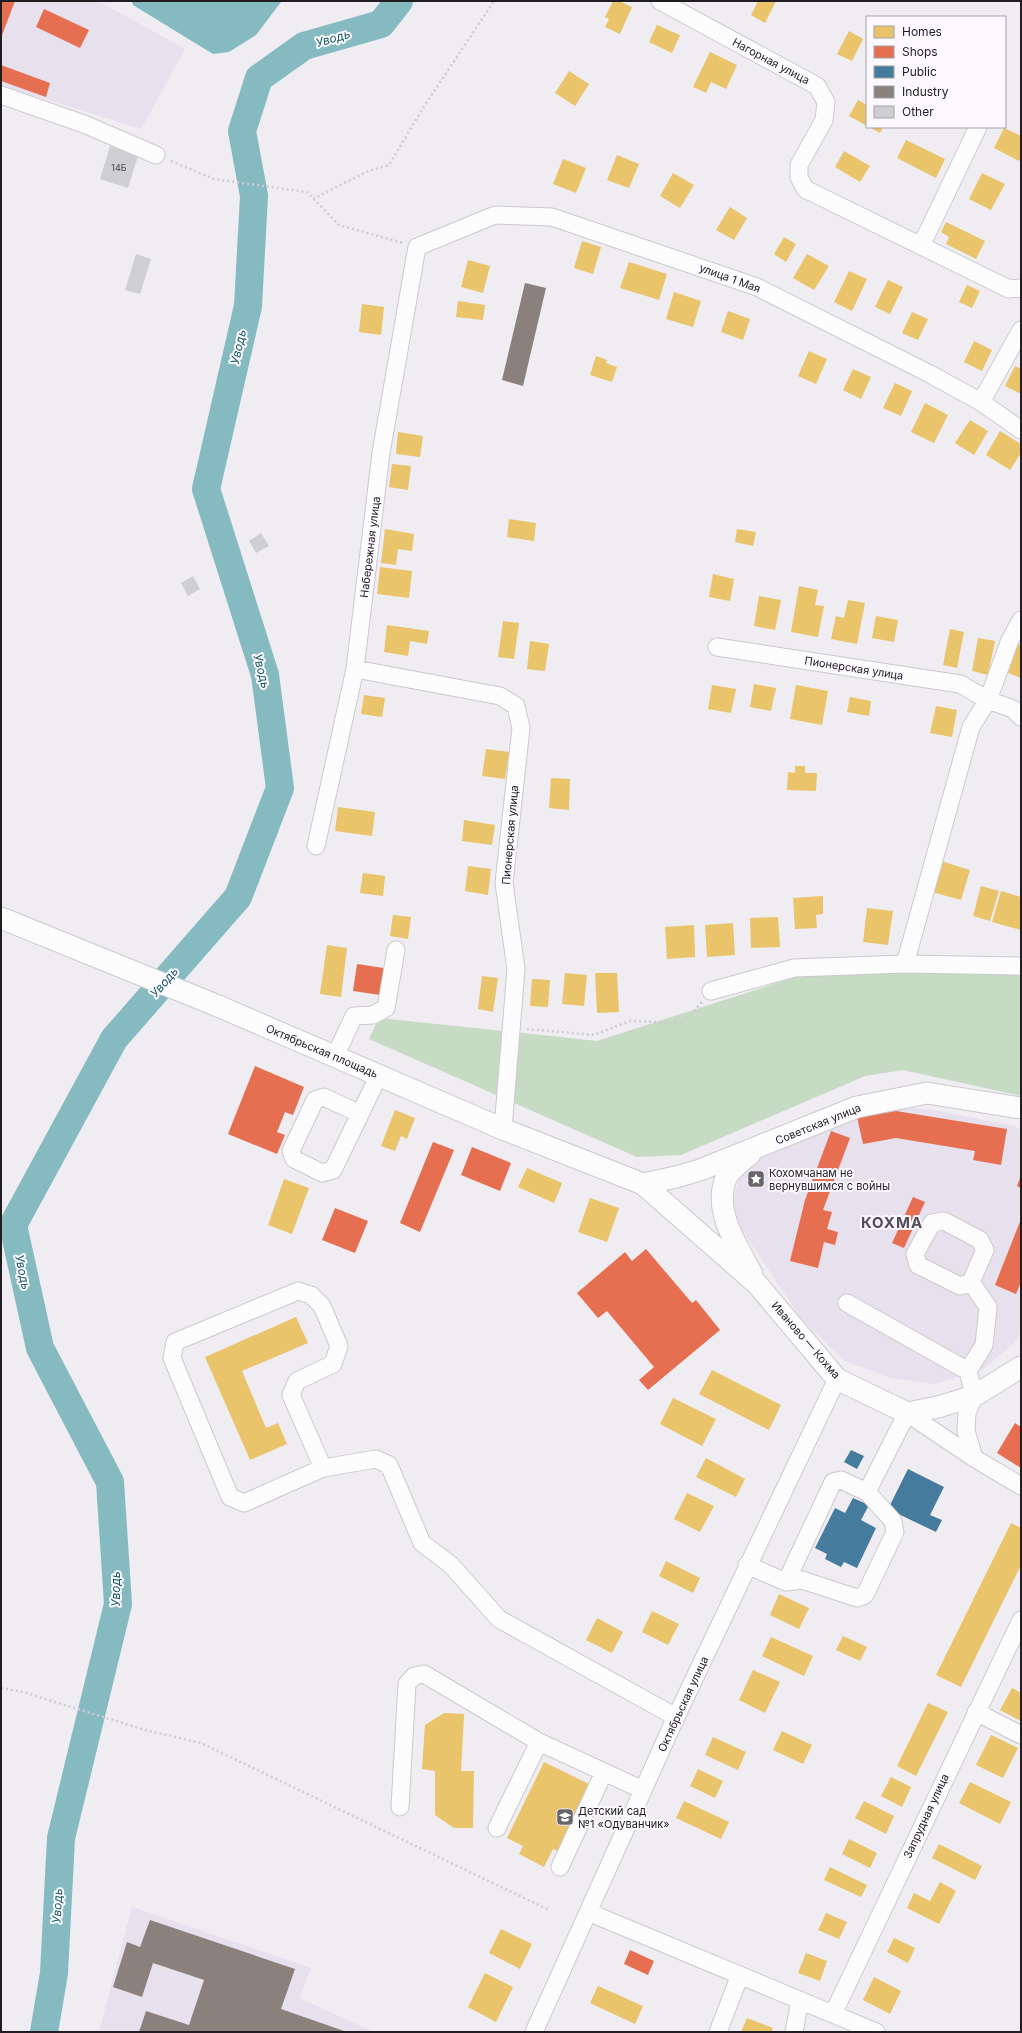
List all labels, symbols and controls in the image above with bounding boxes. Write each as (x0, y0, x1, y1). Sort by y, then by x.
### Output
legend (866, 16, 1006, 128)
text: Homes (902, 24, 942, 39)
water label: Уводь (314, 26, 352, 50)
street label: Нагорная улица (730, 35, 812, 87)
text: Shops (902, 44, 938, 59)
text: Public (902, 64, 937, 79)
text: Industry (902, 84, 949, 99)
text: Other (902, 104, 934, 119)
house number: 14Б (111, 162, 127, 173)
street label: улица 1 Мая (697, 260, 763, 296)
water label: Уводь (227, 328, 249, 366)
street label: Набережная улица (357, 495, 383, 599)
water label: Уводь (250, 652, 274, 690)
street label: Пионерская улица (804, 653, 904, 683)
street label: Пионерская улица (499, 785, 521, 885)
water label: Уводь (147, 964, 181, 1000)
street label: Октябрьская площадь (264, 1021, 380, 1081)
street label: Советская улица (773, 1100, 863, 1148)
place label: Кохомчанам не вернувшимся с войны (769, 1166, 890, 1193)
place icon: Кохомчанам не вернувшимся с войны (746, 1169, 766, 1189)
district label: КОХМА (861, 1213, 923, 1232)
water label: Уводь (12, 1253, 34, 1291)
street label: Иваново — Кохма (769, 1299, 843, 1381)
water label: Уводь (108, 1571, 123, 1607)
street label: Октябрьская улица (655, 1654, 711, 1754)
street label: Запрудная улица (900, 1771, 952, 1861)
place label: Детский сад №1 «Одуванчик» (578, 1804, 670, 1831)
school or university icon: Детский сад №1 «Одуванчик» (555, 1807, 575, 1827)
water label: Уводь (49, 1888, 65, 1924)

